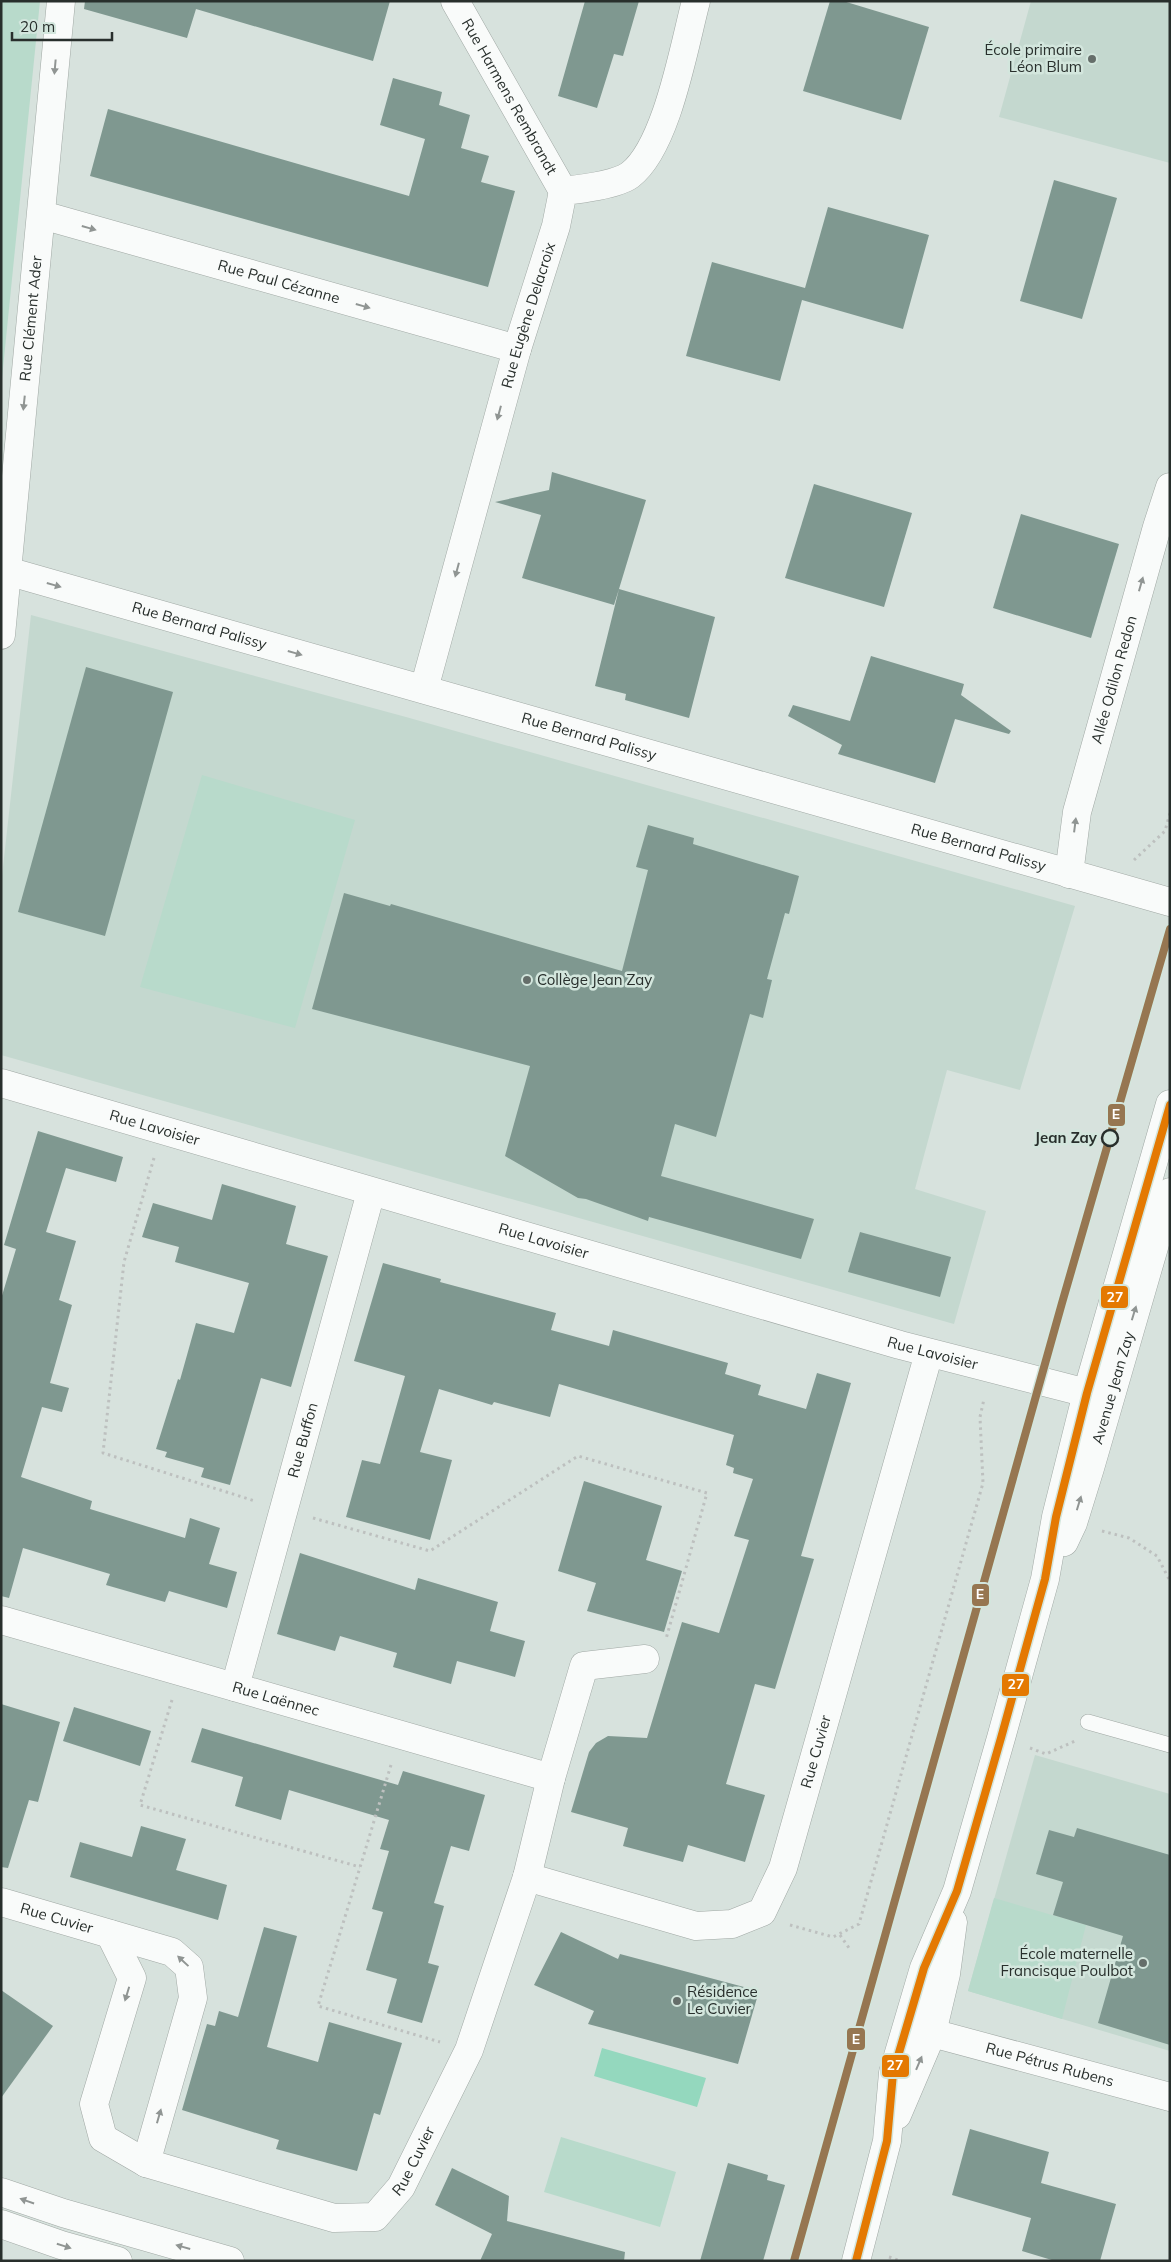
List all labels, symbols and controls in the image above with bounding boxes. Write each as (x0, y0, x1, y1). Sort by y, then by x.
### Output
scale bar (12, 10, 112, 42)
street label: Rue Harmens Rembrandt (458, 15, 562, 178)
text: 20 m (20, 17, 55, 36)
place label: École primaire Léon Blum (984, 40, 1082, 76)
marker: École primaire Léon Blum (1086, 53, 1098, 65)
one-way arrow (51, 60, 59, 76)
one-way arrow (81, 224, 96, 232)
street label: Rue Eugène Delacroix (497, 240, 559, 390)
street label: Rue Clément Ader (15, 254, 46, 382)
street label: Rue Paul Cézanne (216, 255, 342, 308)
one-way arrow (356, 302, 371, 310)
one-way arrow (19, 396, 27, 412)
one-way arrow (495, 405, 503, 420)
one-way arrow (452, 562, 460, 577)
one-way arrow (1137, 577, 1145, 592)
one-way arrow (47, 581, 62, 589)
street label: Rue Bernard Palissy (130, 597, 269, 653)
street label: Allée Odilon Redon (1087, 613, 1141, 746)
one-way arrow (287, 649, 302, 657)
street label: Rue Bernard Palissy (519, 708, 659, 764)
one-way arrow (1071, 817, 1079, 833)
street label: Rue Bernard Palissy (909, 819, 1048, 875)
place label: Collège Jean Zay (537, 970, 652, 989)
marker: Collège Jean Zay (521, 974, 533, 986)
line badge: E (1107, 1103, 1126, 1127)
street label: Rue Lavoisier (107, 1105, 203, 1150)
text: E (1112, 1105, 1120, 1123)
place label: Jean Zay (1035, 1128, 1098, 1147)
marker: Jean Zay (1101, 1129, 1119, 1147)
street label: Rue Lavoisier (496, 1218, 591, 1263)
line badge: 27 (1100, 1285, 1129, 1309)
text: 27 (1107, 1288, 1123, 1306)
one-way arrow (1130, 1305, 1138, 1320)
street label: Avenue Jean Zay (1087, 1329, 1138, 1446)
street label: Rue Lavoisier (885, 1332, 981, 1374)
street label: Rue Buffon (283, 1400, 322, 1480)
one-way arrow (1076, 1495, 1084, 1510)
line badge: E (971, 1583, 990, 1607)
text: E (976, 1585, 984, 1603)
line badge: 27 (1001, 1673, 1030, 1697)
text: 27 (1008, 1675, 1024, 1693)
street label: Rue Laënnec (230, 1677, 322, 1720)
street label: Rue Cuvier (796, 1712, 835, 1790)
street label: Rue Cuvier (18, 1898, 96, 1938)
place label: École maternelle Francisque Poulbot (1000, 1944, 1133, 1980)
one-way arrow (177, 1955, 189, 1967)
marker: École maternelle Francisque Poulbot (1137, 1957, 1149, 1969)
place label: Résidence Le Cuvier (687, 1982, 758, 2018)
one-way arrow (123, 1987, 131, 2002)
marker: Résidence Le Cuvier (671, 1995, 683, 2007)
line badge: E (846, 2027, 866, 2051)
text: E (852, 2030, 860, 2048)
street label: Rue Pétrus Rubens (984, 2038, 1116, 2091)
line badge: 27 (881, 2054, 910, 2078)
text: 27 (887, 2056, 903, 2074)
one-way arrow (916, 2056, 924, 2070)
one-way arrow (156, 2109, 164, 2124)
street label: Rue Cuvier (388, 2123, 439, 2200)
one-way arrow (20, 2197, 35, 2204)
one-way arrow (57, 2242, 72, 2250)
one-way arrow (175, 2243, 190, 2251)

